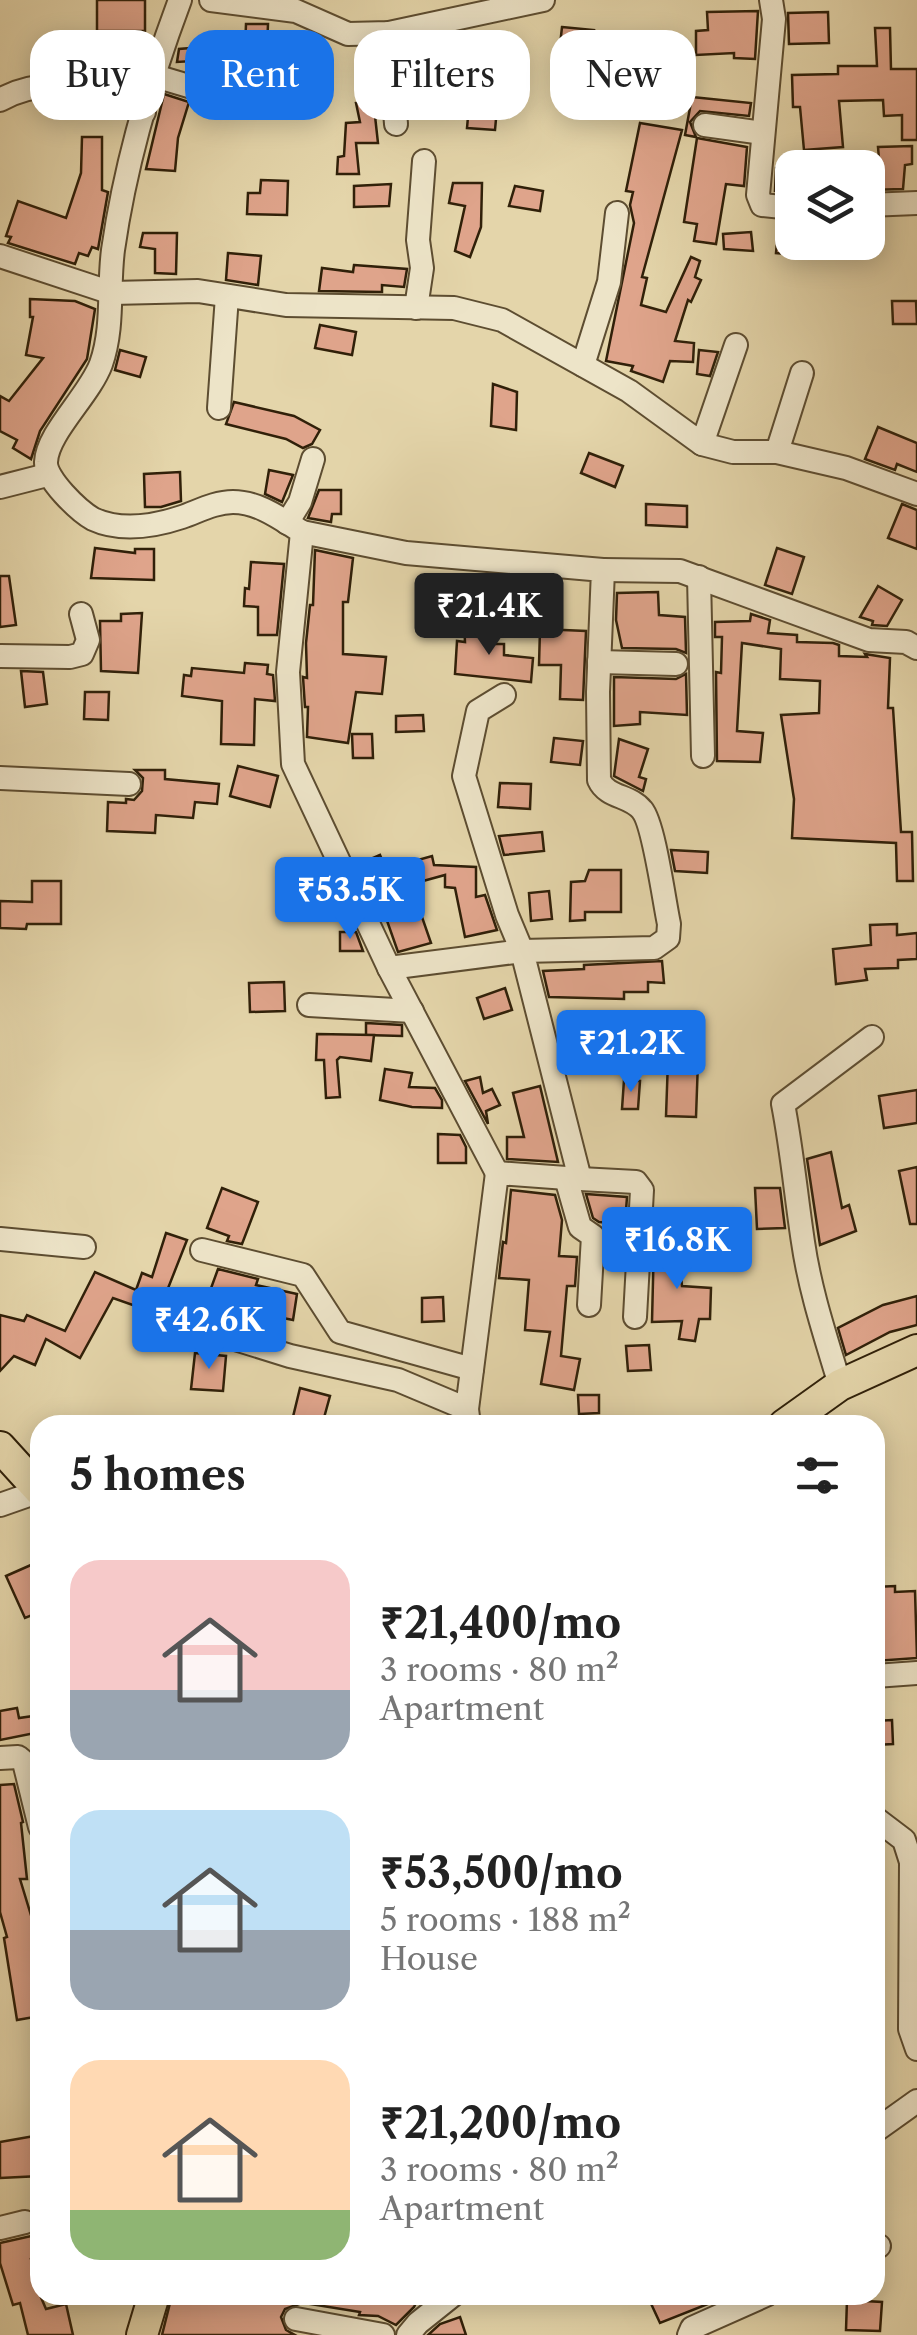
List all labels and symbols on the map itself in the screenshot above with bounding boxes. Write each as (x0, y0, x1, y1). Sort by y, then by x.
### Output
pin: ₹21.4K (408, 573, 570, 658)
pin: ₹53.5K (269, 857, 431, 942)
pin: ₹21.2K (550, 1010, 712, 1095)
pin: ₹16.8K (596, 1207, 758, 1292)
pin: ₹42.6K (128, 1287, 290, 1372)

